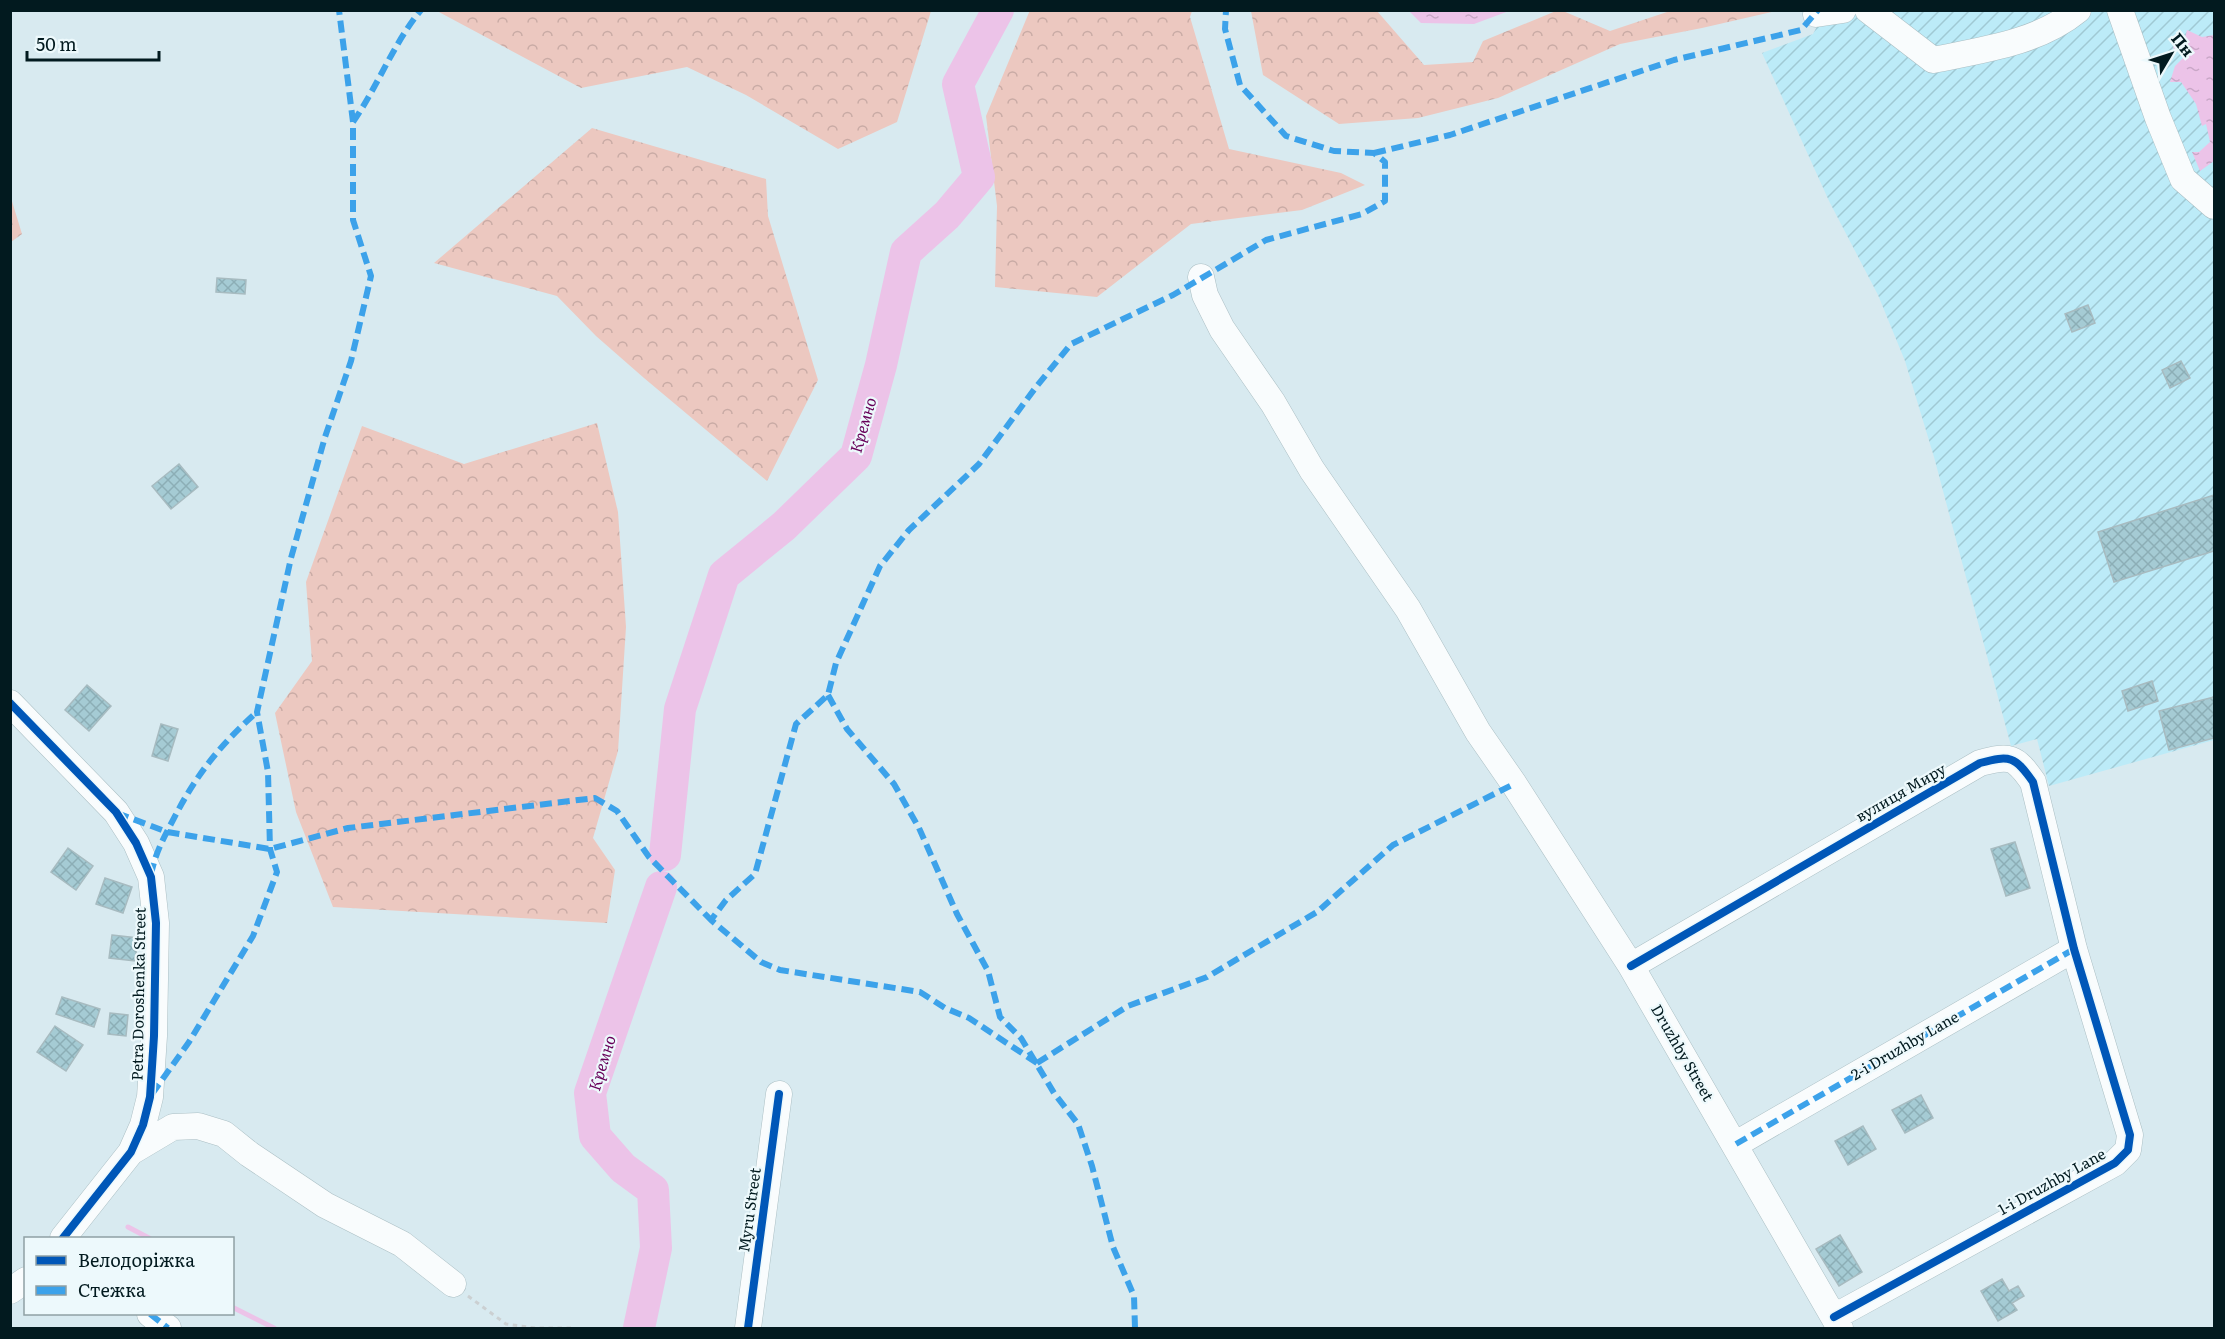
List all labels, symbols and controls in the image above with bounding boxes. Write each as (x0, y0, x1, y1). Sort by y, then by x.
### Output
scale bar (27, 24, 159, 62)
north arrow (2141, 24, 2201, 84)
text: Пн (2166, 27, 2201, 61)
text: 50 m (36, 30, 77, 57)
water label: Кремно (843, 394, 881, 455)
street label: вулиця Миру (1851, 756, 1950, 827)
street label: Petra Doroshenka Street (124, 907, 151, 1081)
street label: Druzhby Street (1646, 1000, 1720, 1105)
street label: 2-i Druzhby Lane (1846, 1004, 1963, 1085)
water label: Кремно (581, 1032, 621, 1093)
street label: 1-i Druzhby Lane (1993, 1141, 2109, 1220)
street label: Myru Street (731, 1166, 766, 1253)
legend (24, 1237, 234, 1315)
text: Велодоріжка (78, 1246, 195, 1273)
text: Стежка (78, 1276, 146, 1303)

